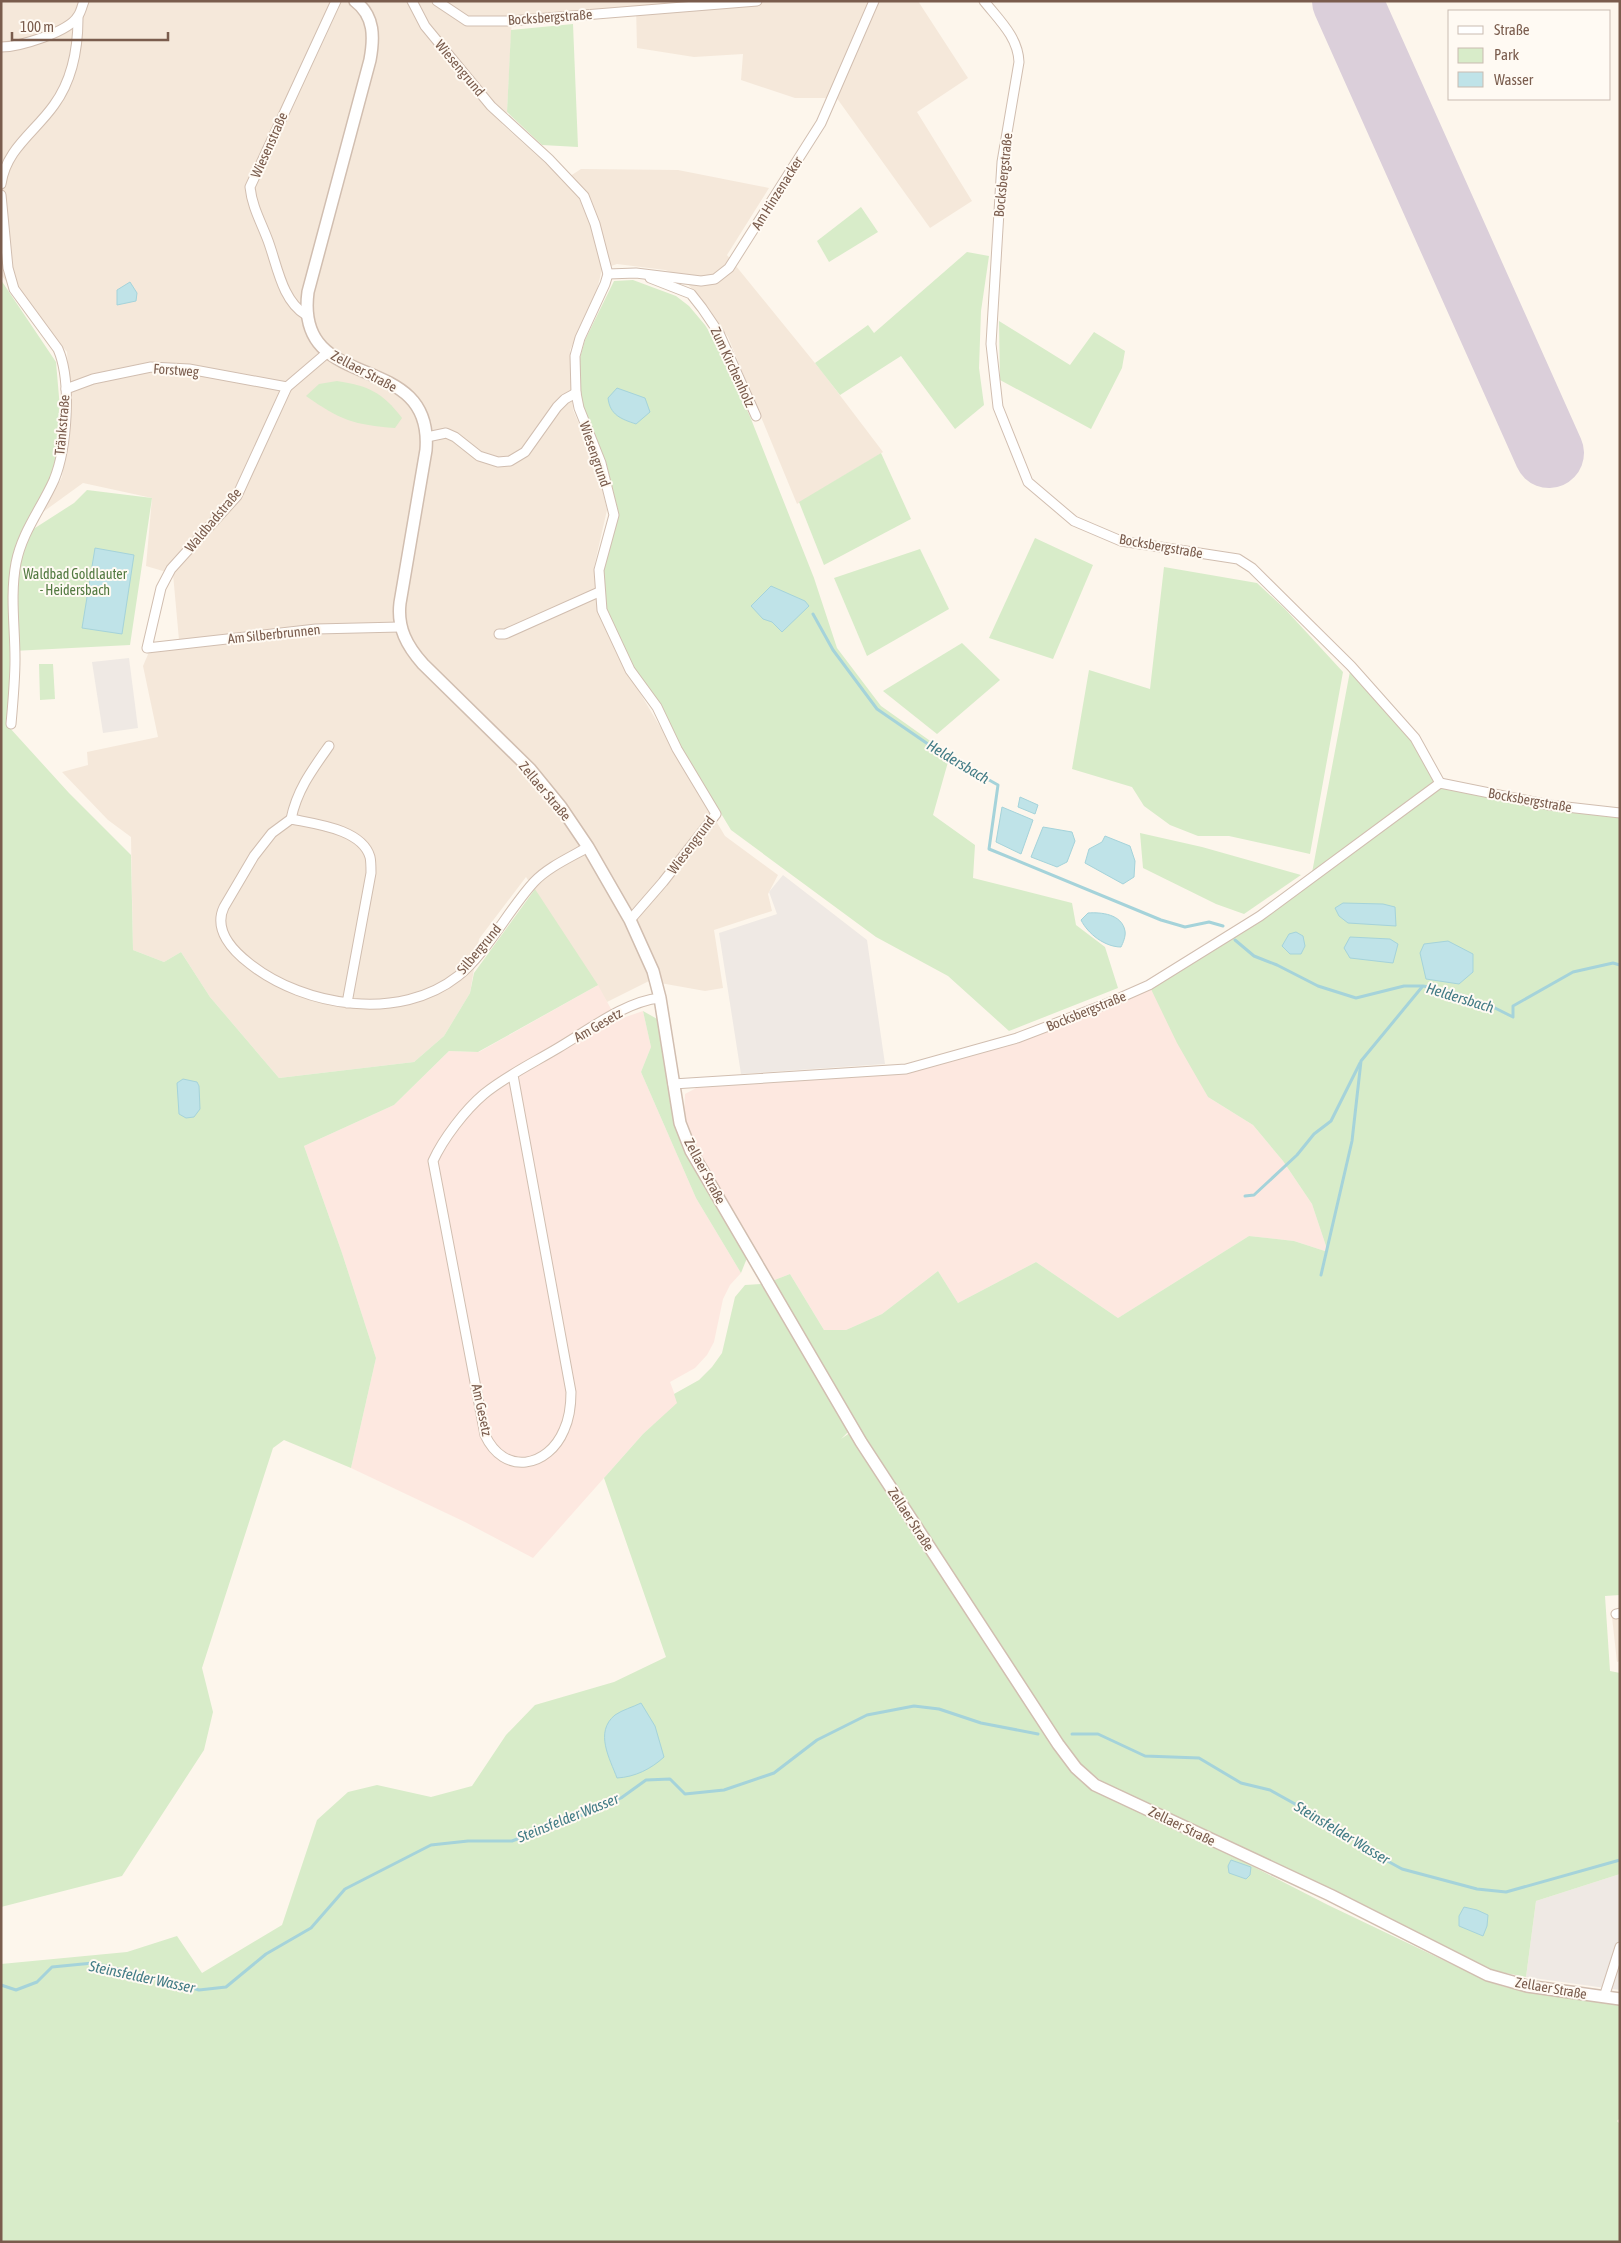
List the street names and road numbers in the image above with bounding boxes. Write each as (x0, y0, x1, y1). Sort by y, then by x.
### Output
street label: Bocksbergstraße (507, 6, 593, 28)
street label: Wiesengrund (432, 37, 488, 99)
street label: Wiesenstraße (247, 110, 291, 180)
street label: Bocksbergstraße (991, 132, 1015, 218)
street label: Am Hinzenacker (748, 153, 806, 232)
street label: Zum Kirchenholz (707, 324, 759, 410)
street label: Zellaer Straße (328, 347, 400, 395)
street label: Forstweg (153, 360, 199, 380)
street label: Tränkstraße (51, 394, 73, 456)
street label: Wiesengrund (576, 419, 614, 489)
street label: Waldbadstraße (182, 485, 244, 555)
street label: Bocksbergstraße (1118, 531, 1204, 561)
street label: Am Silberbrunnen (227, 621, 321, 647)
street label: Zellaer Straße (516, 758, 574, 824)
street label: Bocksbergstraße (1487, 785, 1573, 815)
street label: Wiesengrund (664, 813, 718, 877)
street label: Silbergrund (454, 921, 504, 977)
street label: Bocksbergstraße (1044, 988, 1128, 1034)
street label: Am Gesetz (571, 1005, 625, 1045)
street label: Zellaer Straße (681, 1135, 729, 1207)
street label: Am Gesetz (469, 1382, 495, 1438)
street label: Zellaer Straße (885, 1484, 937, 1554)
street label: Zellaer Straße (1146, 1803, 1218, 1849)
street label: Zellaer Straße (1514, 1974, 1588, 2002)

